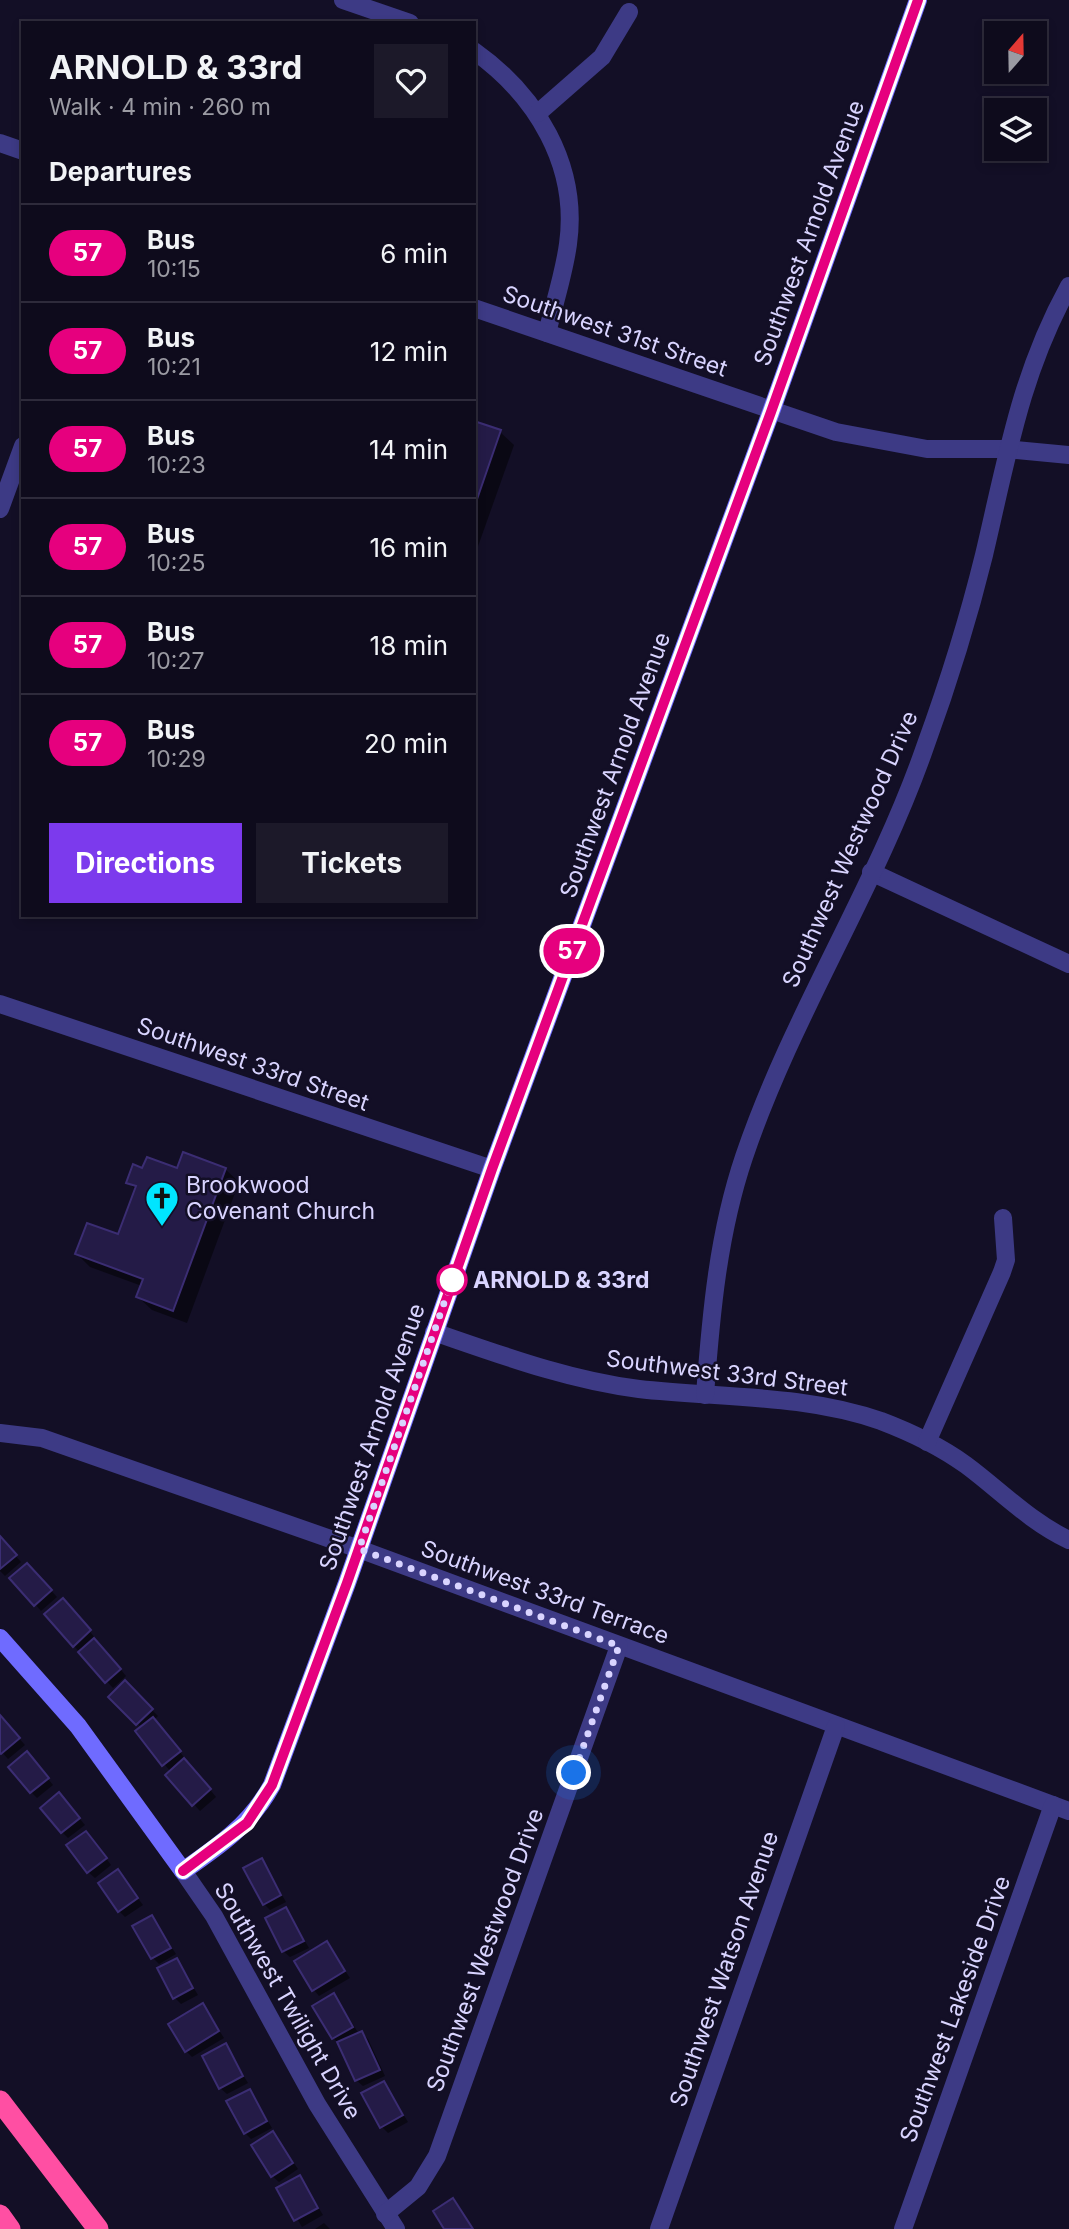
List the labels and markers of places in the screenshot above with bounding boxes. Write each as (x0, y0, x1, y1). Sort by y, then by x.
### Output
place label: Brookwood Covenant Church (186, 1171, 375, 1225)
church icon: Brookwood Covenant Church (143, 1179, 181, 1228)
marker: ARNOLD & 33rd (437, 1265, 467, 1295)
place label: ARNOLD & 33rd (473, 1266, 650, 1294)

